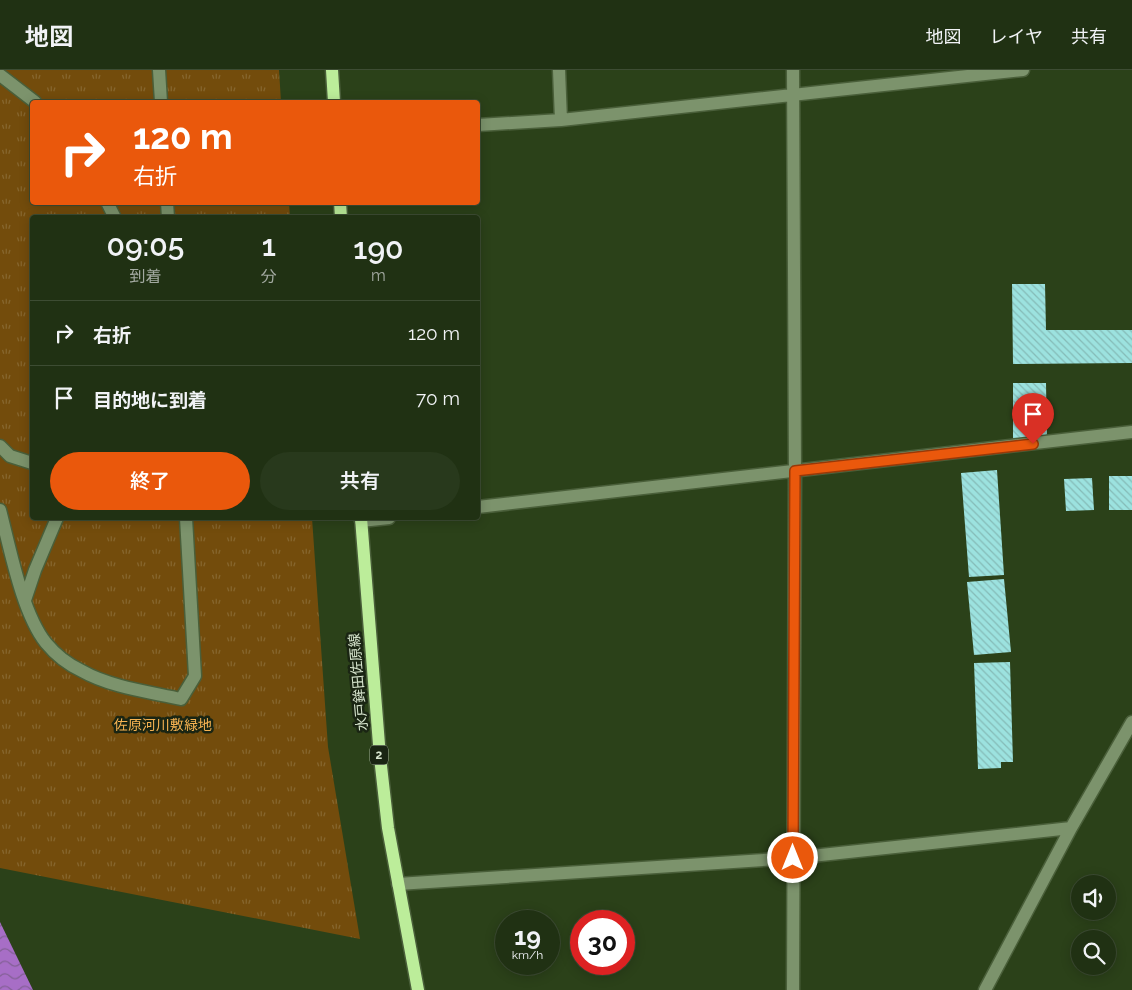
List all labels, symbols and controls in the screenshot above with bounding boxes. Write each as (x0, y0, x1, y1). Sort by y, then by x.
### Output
text: 地図 (25, 22, 73, 51)
text: 地図 (926, 26, 962, 47)
text: レイヤ (990, 26, 1043, 47)
text: 共有 (1071, 26, 1107, 47)
text: 120 m (133, 116, 233, 157)
icon: right (50, 120, 115, 185)
text: 右折 (133, 163, 177, 189)
text: 09:05 (107, 228, 184, 263)
text: 1 (262, 228, 276, 263)
text: 190 (353, 231, 403, 266)
text: m (371, 266, 386, 285)
text: 到着 (129, 267, 161, 286)
text: 分 (261, 267, 277, 286)
icon: right (50, 319, 78, 347)
text: 120 m (408, 322, 460, 344)
text: 右折 (93, 324, 131, 346)
icon: arrive (50, 384, 78, 412)
text: 70 m (416, 387, 460, 409)
text: 目的地に到着 (93, 389, 207, 411)
pin (1012, 393, 1054, 444)
icon: arrive (1019, 400, 1047, 428)
button: 終了 (50, 452, 250, 510)
button: 共有 (260, 452, 460, 510)
street label: 水戸鉾田佐原線 (346, 632, 370, 732)
park label: 佐原河川敷緑地 (114, 717, 212, 733)
road number: 2 (370, 746, 388, 764)
position arrow (766, 831, 818, 883)
map controls (1071, 875, 1116, 975)
button: sound (1071, 875, 1116, 920)
speed limit sign: 30 (570, 910, 635, 975)
text: 19 (514, 921, 541, 951)
button: search (1071, 930, 1116, 975)
text: km/h (512, 948, 543, 962)

